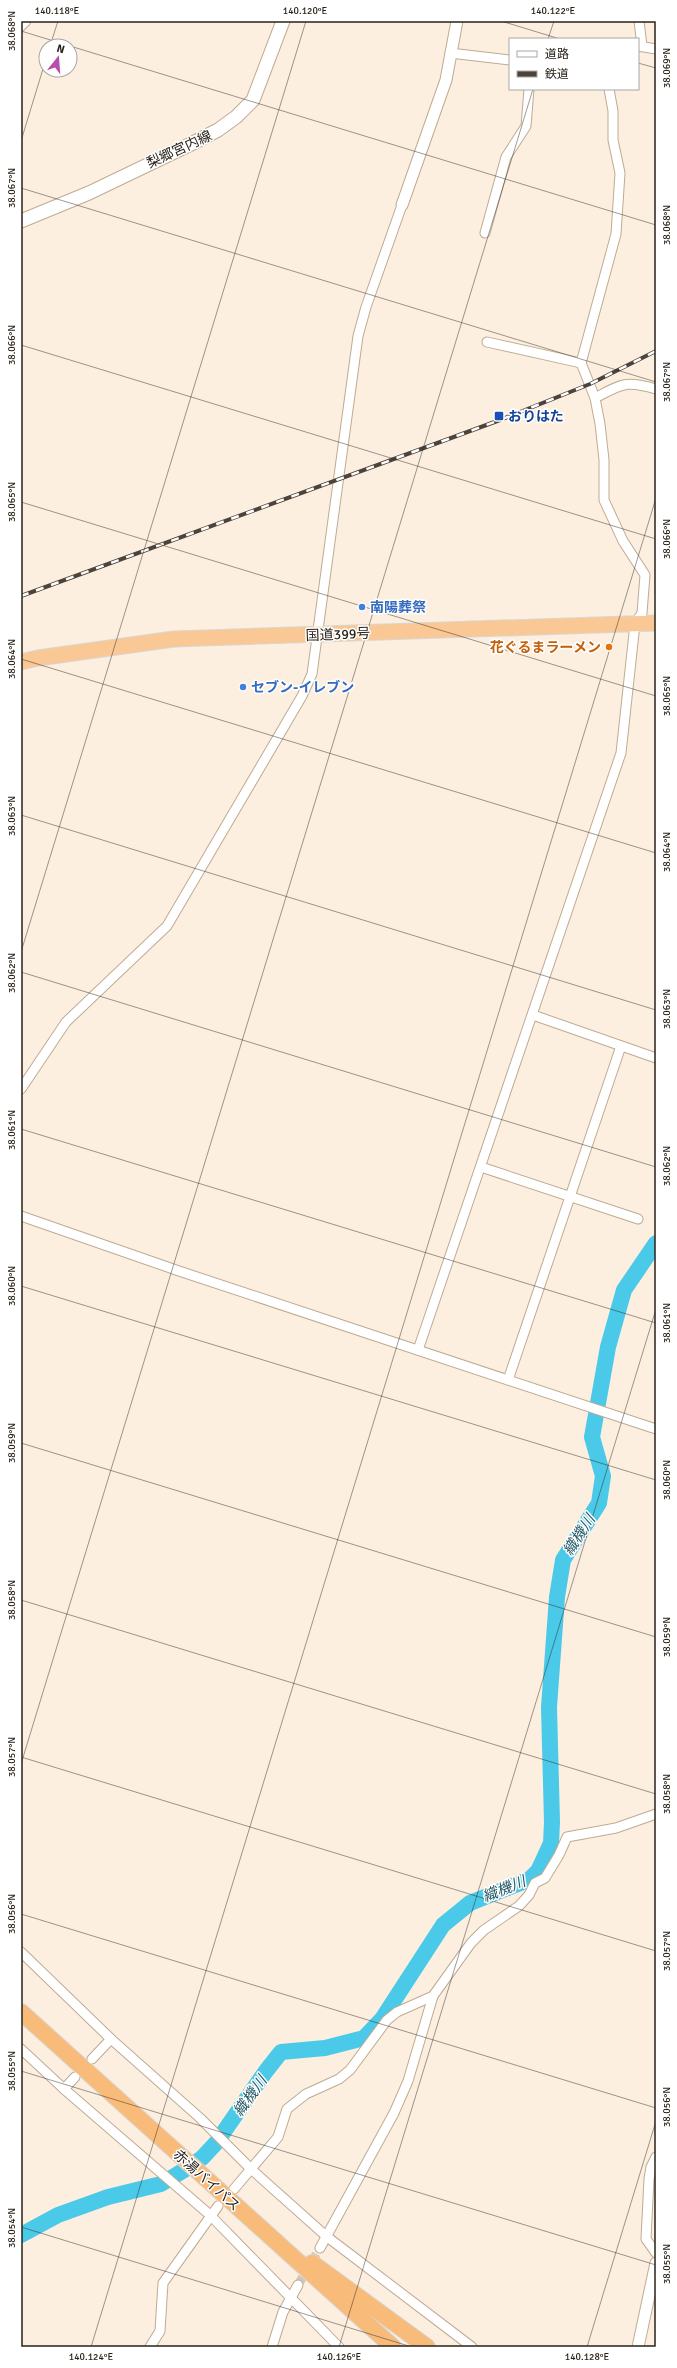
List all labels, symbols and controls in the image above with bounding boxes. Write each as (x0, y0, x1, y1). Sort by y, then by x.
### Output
text: 140.118°E (35, 5, 80, 17)
text: 140.120°E (283, 5, 328, 17)
text: 140.122°E (531, 5, 576, 17)
text: 38.068°N (6, 11, 18, 51)
north arrow (38, 38, 78, 78)
legend (509, 38, 639, 90)
text: N (55, 42, 66, 56)
text: 道路 (545, 47, 569, 62)
text: 38.069°N (661, 48, 673, 88)
text: 鉄道 (545, 67, 569, 82)
street label: 梨郷宮内線 (144, 127, 215, 172)
text: 38.067°N (6, 168, 18, 208)
text: 38.068°N (661, 205, 673, 245)
text: 38.066°N (6, 325, 18, 365)
text: 38.067°N (661, 362, 673, 402)
place label: おりはた (508, 408, 564, 425)
marker: おりはた (493, 410, 505, 422)
text: 38.065°N (6, 482, 18, 522)
text: 38.066°N (661, 519, 673, 559)
place label: 南陽葬祭 (370, 599, 426, 616)
marker: 南陽葬祭 (357, 602, 367, 612)
street label: 国道399号 (305, 625, 371, 644)
text: 38.064°N (6, 639, 18, 679)
place label: 花ぐるまラーメン (490, 639, 601, 656)
marker: 花ぐるまラーメン (604, 642, 614, 652)
text: 38.065°N (661, 676, 673, 716)
place label: セブン-イレブン (251, 679, 354, 696)
marker: セブン-イレブン (238, 682, 248, 692)
text: 38.063°N (6, 796, 18, 836)
text: 38.064°N (661, 832, 673, 872)
text: 38.062°N (6, 953, 18, 993)
text: 38.063°N (661, 989, 673, 1029)
text: 38.061°N (6, 1110, 18, 1150)
text: 38.062°N (661, 1146, 673, 1186)
text: 38.060°N (6, 1266, 18, 1306)
text: 38.061°N (661, 1303, 673, 1343)
text: 38.059°N (6, 1423, 18, 1463)
text: 38.060°N (661, 1460, 673, 1500)
water label: 織機川 (559, 1510, 600, 1559)
text: 38.058°N (6, 1580, 18, 1620)
text: 38.059°N (661, 1617, 673, 1657)
text: 38.057°N (6, 1737, 18, 1777)
text: 38.058°N (661, 1774, 673, 1814)
water label: 織機川 (480, 1871, 530, 1906)
text: 38.056°N (6, 1894, 18, 1934)
text: 38.057°N (661, 1931, 673, 1971)
text: 38.055°N (6, 2051, 18, 2091)
water label: 織機川 (229, 2071, 272, 2119)
text: 38.056°N (661, 2087, 673, 2127)
street label: 赤湯バイパス (170, 2146, 243, 2215)
text: 38.054°N (6, 2208, 18, 2248)
text: 38.055°N (661, 2244, 673, 2284)
text: 140.124°E (69, 2351, 114, 2363)
text: 140.126°E (317, 2351, 362, 2363)
text: 140.128°E (565, 2351, 610, 2363)

